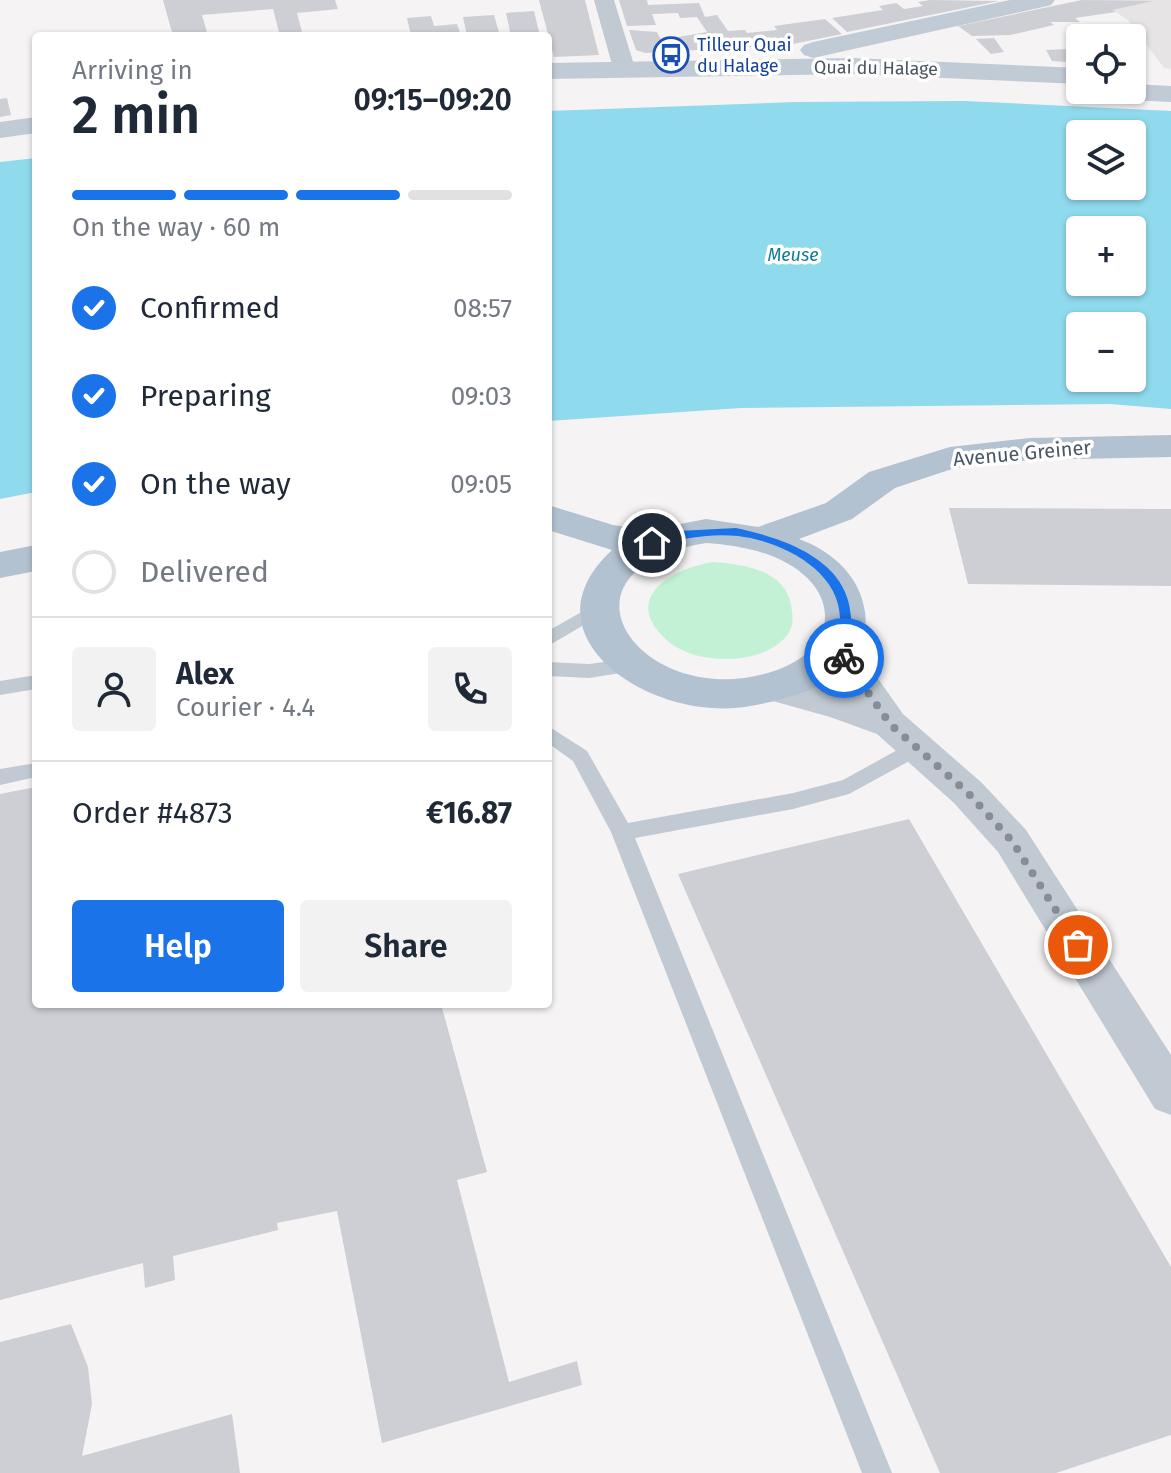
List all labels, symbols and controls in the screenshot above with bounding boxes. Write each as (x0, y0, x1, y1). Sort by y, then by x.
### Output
map controls (1066, 24, 1146, 392)
button: locate (1066, 24, 1146, 104)
place label: Tilleur Quai du Halage (697, 34, 792, 77)
bus stop icon: Tilleur Quai du Halage (652, 36, 690, 74)
text: Arriving in (72, 55, 193, 86)
street label: Quai du Halage (814, 56, 938, 80)
text: 09:15–09:20 (354, 82, 512, 118)
text: 2 min (72, 84, 200, 147)
button: layers (1066, 120, 1146, 200)
text: On the way · 60 m (72, 212, 280, 243)
button: + (1066, 216, 1146, 296)
water label: Meuse (767, 244, 819, 266)
icon: check (72, 286, 116, 330)
text: Confirmed (140, 290, 280, 326)
text: 08:57 (453, 293, 512, 324)
button: − (1066, 312, 1146, 392)
icon: check (72, 374, 116, 418)
text: Preparing (140, 378, 271, 414)
text: 09:03 (451, 381, 512, 412)
street label: Avenue Greiner (952, 435, 1092, 471)
icon: check (72, 462, 116, 506)
text: On the way (140, 466, 291, 502)
text: 09:05 (450, 469, 512, 500)
pin (618, 509, 686, 577)
icon: home (630, 521, 674, 565)
text: Delivered (140, 554, 269, 590)
courier (804, 618, 884, 698)
icon: bike (822, 636, 866, 680)
button: person (72, 647, 156, 731)
button: phone (428, 647, 512, 731)
text: Alex (176, 656, 234, 692)
text: Courier · 4.4 (176, 692, 315, 723)
text: Order #4873 (72, 795, 233, 831)
text: €16.87 (426, 795, 512, 831)
button: Help (72, 900, 284, 992)
button: Share (300, 900, 512, 992)
pin (1044, 911, 1112, 979)
icon: bag (1056, 923, 1100, 967)

